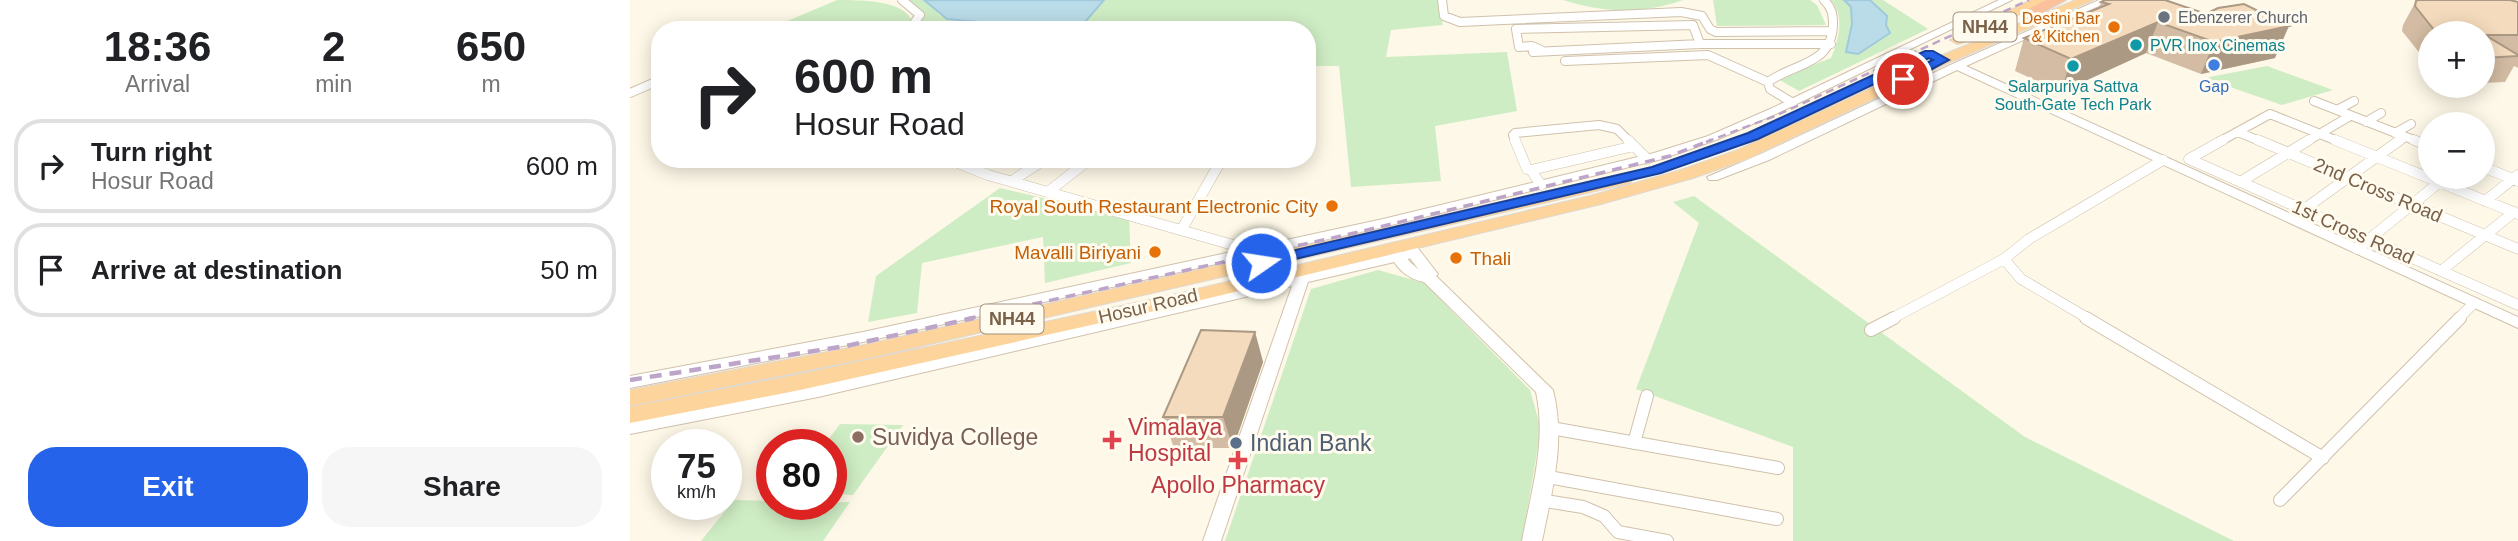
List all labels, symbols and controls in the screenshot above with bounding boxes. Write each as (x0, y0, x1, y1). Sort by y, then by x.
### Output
marker: Ebenzerer Church (2156, 9, 2172, 25)
place label: Ebenzerer Church (2178, 9, 2308, 26)
place label: Destini Bar & Kitchen (2022, 10, 2101, 45)
road number: NH44 (1954, 12, 2016, 42)
marker: Destini Bar & Kitchen (2106, 19, 2122, 35)
map controls (2418, 21, 2495, 189)
button: + (2418, 21, 2495, 98)
text: 18:36 (104, 23, 211, 70)
text: 2 (322, 23, 345, 70)
text: 650 (456, 23, 526, 70)
marker: PVR Inox Cinemas (2128, 37, 2144, 53)
place label: PVR Inox Cinemas (2150, 37, 2285, 54)
icon: right (679, 49, 770, 140)
text: 600 m (794, 49, 933, 103)
pin (1873, 49, 1933, 109)
marker: Gap (2206, 57, 2222, 73)
marker: Salarpuriya Sattva South-Gate Tech Park (2065, 58, 2081, 74)
icon: arrive (1884, 60, 1922, 98)
text: Arrival (125, 71, 190, 97)
text: min (315, 71, 352, 97)
text: m (482, 71, 501, 97)
place label: Salarpuriya Sattva South-Gate Tech Park (1994, 78, 2153, 113)
place label: Gap (2199, 78, 2229, 95)
text: Hosur Road (794, 106, 965, 142)
button: − (2418, 112, 2495, 189)
text: Turn right (91, 137, 212, 167)
icon: right (32, 147, 70, 185)
text: 600 m (526, 151, 598, 181)
street label: 2nd Cross Road (2311, 154, 2445, 226)
text: Hosur Road (91, 168, 214, 194)
place label: Royal South Restaurant Electronic City (990, 196, 1318, 217)
street label: 1st Cross Road (2289, 196, 2417, 268)
marker: Royal South Restaurant Electronic City (1324, 198, 1340, 214)
position arrow (1224, 226, 1298, 300)
place label: Mavalli Biriyani (1014, 242, 1141, 263)
marker: Mavalli Biriyani (1147, 244, 1163, 260)
place label: Thali (1470, 248, 1511, 269)
marker: Thali (1448, 250, 1464, 266)
icon: arrive (32, 251, 70, 289)
text: Arrive at destination (91, 255, 342, 285)
text: 50 m (540, 255, 598, 285)
street label: Hosur Road (1096, 284, 1200, 328)
road number: NH44 (980, 304, 1044, 334)
place label: Vimalaya Hospital (1128, 414, 1222, 466)
place label: Suvidya College (872, 424, 1038, 450)
speed limit sign: 80 (756, 429, 847, 520)
marker: Suvidya College (850, 429, 866, 445)
marker: Vimalaya Hospital (1102, 430, 1122, 450)
place label: Indian Bank (1250, 430, 1372, 456)
marker: Indian Bank (1228, 435, 1244, 451)
text: 75 (677, 446, 716, 485)
button: Exit (28, 447, 308, 527)
button: Share (322, 447, 602, 527)
marker: Apollo Pharmacy (1230, 452, 1246, 468)
place label: Apollo Pharmacy (1151, 472, 1325, 498)
text: km/h (677, 482, 716, 502)

